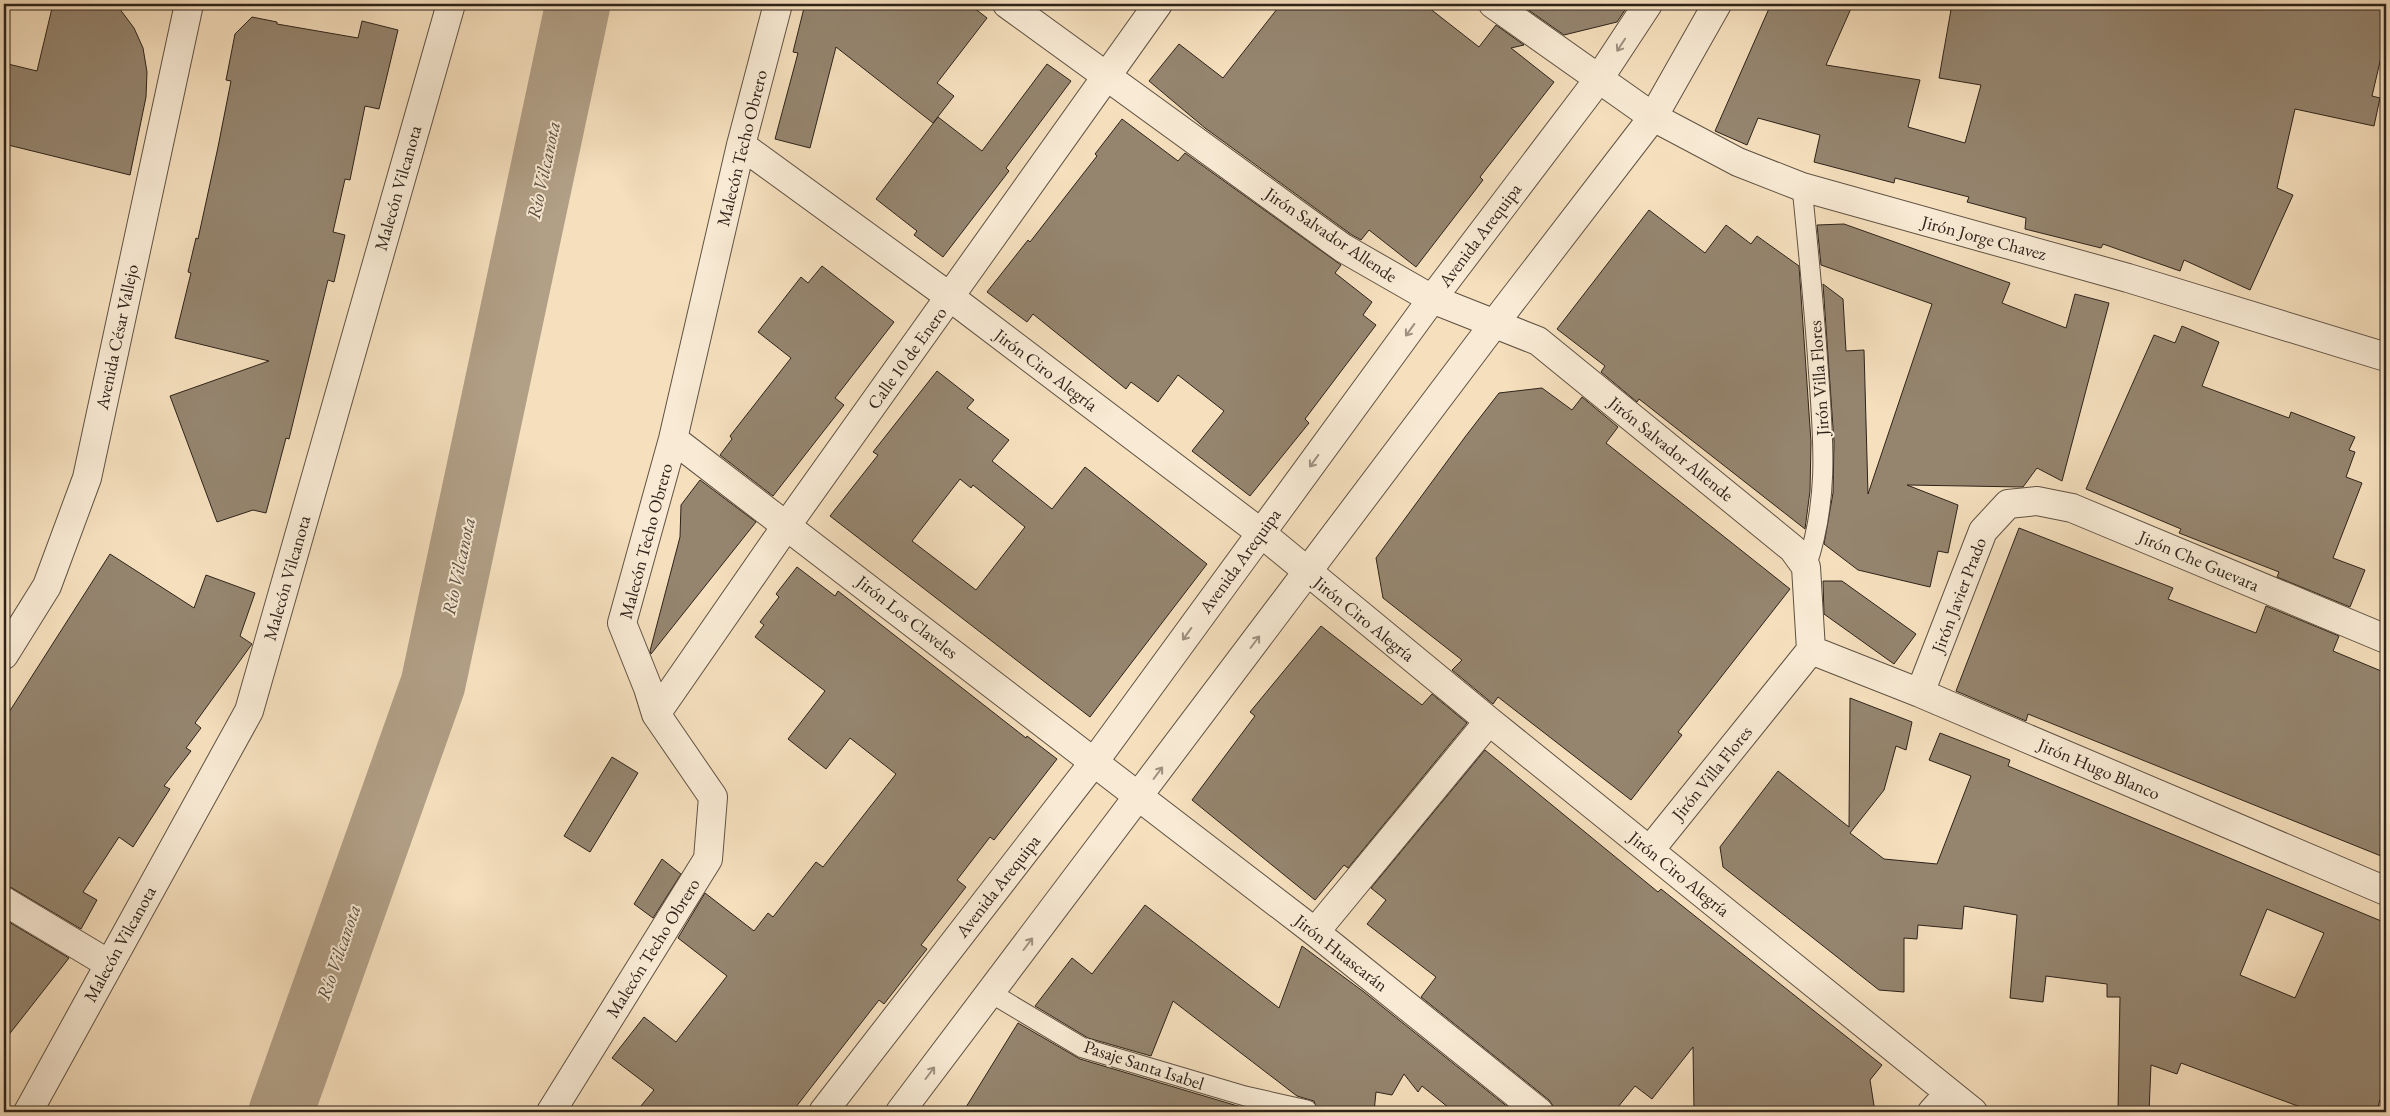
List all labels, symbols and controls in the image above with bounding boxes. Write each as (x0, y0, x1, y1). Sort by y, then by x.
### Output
one-way arrow (1616, 37, 1626, 51)
street label: Malecón Techo Obrero (711, 67, 772, 228)
water label: Río Vilcanota (521, 119, 566, 221)
street label: Malecón Vilcanota (369, 122, 427, 253)
street label: Avenida Arequipa (1432, 178, 1527, 292)
street label: Jirón Salvador Allende (1259, 181, 1402, 287)
street label: Jirón Jorge Chavez (1917, 209, 2049, 265)
street label: Avenida César Vallejo (90, 262, 143, 413)
street label: Calle 10 de Enero (862, 302, 952, 414)
street label: Jirón Villa Flores (1803, 319, 1834, 438)
street label: Jirón Ciro Alegría (988, 322, 1103, 416)
one-way arrow (1404, 322, 1415, 336)
street label: Jirón Salvador Allende (1602, 390, 1739, 506)
one-way arrow (1308, 454, 1319, 467)
street label: Malecón Techo Obrero (614, 460, 677, 621)
street label: Avenida Arequipa (1193, 503, 1286, 619)
street label: Malecón Vilcanota (258, 512, 316, 643)
water label: Río Vilcanota (436, 515, 481, 617)
street label: Jirón Che Guevara (2134, 524, 2264, 597)
street label: Jirón Javier Prado (1925, 534, 1991, 658)
street label: Jirón Los Claveles (850, 568, 963, 664)
street label: Jirón Ciro Alegría (1308, 570, 1420, 667)
one-way arrow (1182, 627, 1192, 641)
one-way arrow (1250, 635, 1260, 649)
street label: Jirón Villa Flores (1665, 720, 1757, 826)
street label: Jirón Hugo Blanco (2033, 732, 2164, 805)
one-way arrow (1152, 767, 1163, 780)
street label: Jirón Ciro Alegría (1623, 825, 1735, 922)
street label: Avenida Arequipa (950, 829, 1045, 943)
street label: Malecón Techo Obrero (600, 874, 705, 1022)
street label: Malecón Vilcanota (78, 881, 161, 1006)
water label: Río Vilcanota (310, 901, 366, 1003)
street label: Jirón Huascarán (1288, 908, 1393, 997)
one-way arrow (1023, 937, 1033, 951)
street label: Pasaje Santa Isabel (1081, 1034, 1207, 1095)
one-way arrow (924, 1067, 935, 1080)

